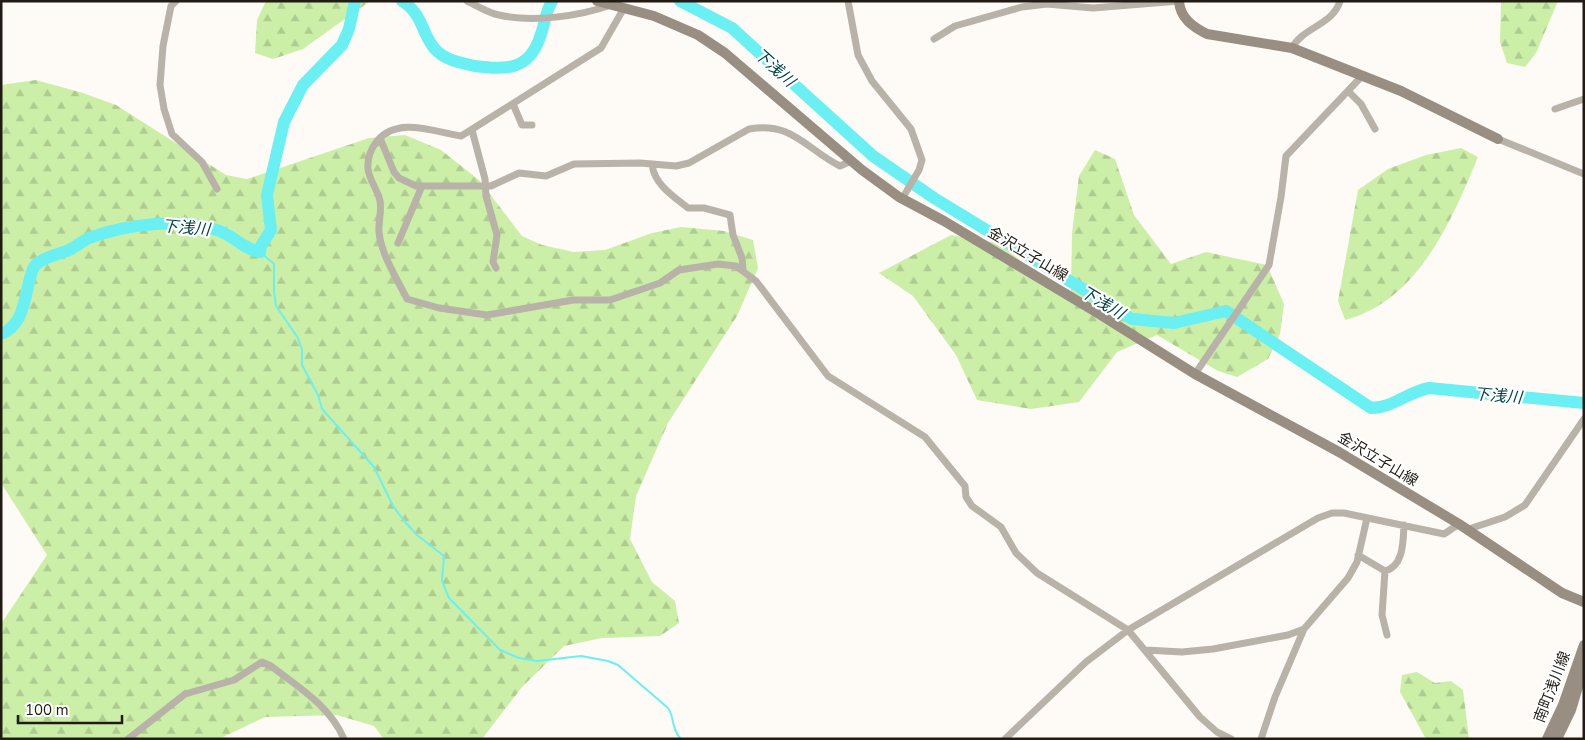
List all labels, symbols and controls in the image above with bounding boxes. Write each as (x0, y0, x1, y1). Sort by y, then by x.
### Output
water label: 下浅川 (749, 44, 801, 93)
water label: 下浅川 (161, 215, 213, 241)
street label: 金沢立子山線 (984, 222, 1072, 286)
water label: 下浅川 (1076, 281, 1130, 326)
water label: 下浅川 (1473, 383, 1525, 409)
street label: 金沢立子山線 (1334, 427, 1422, 491)
street label: 南町浅川線 (1529, 648, 1575, 726)
scale bar (18, 692, 121, 724)
text: 100 m (25, 700, 69, 720)

